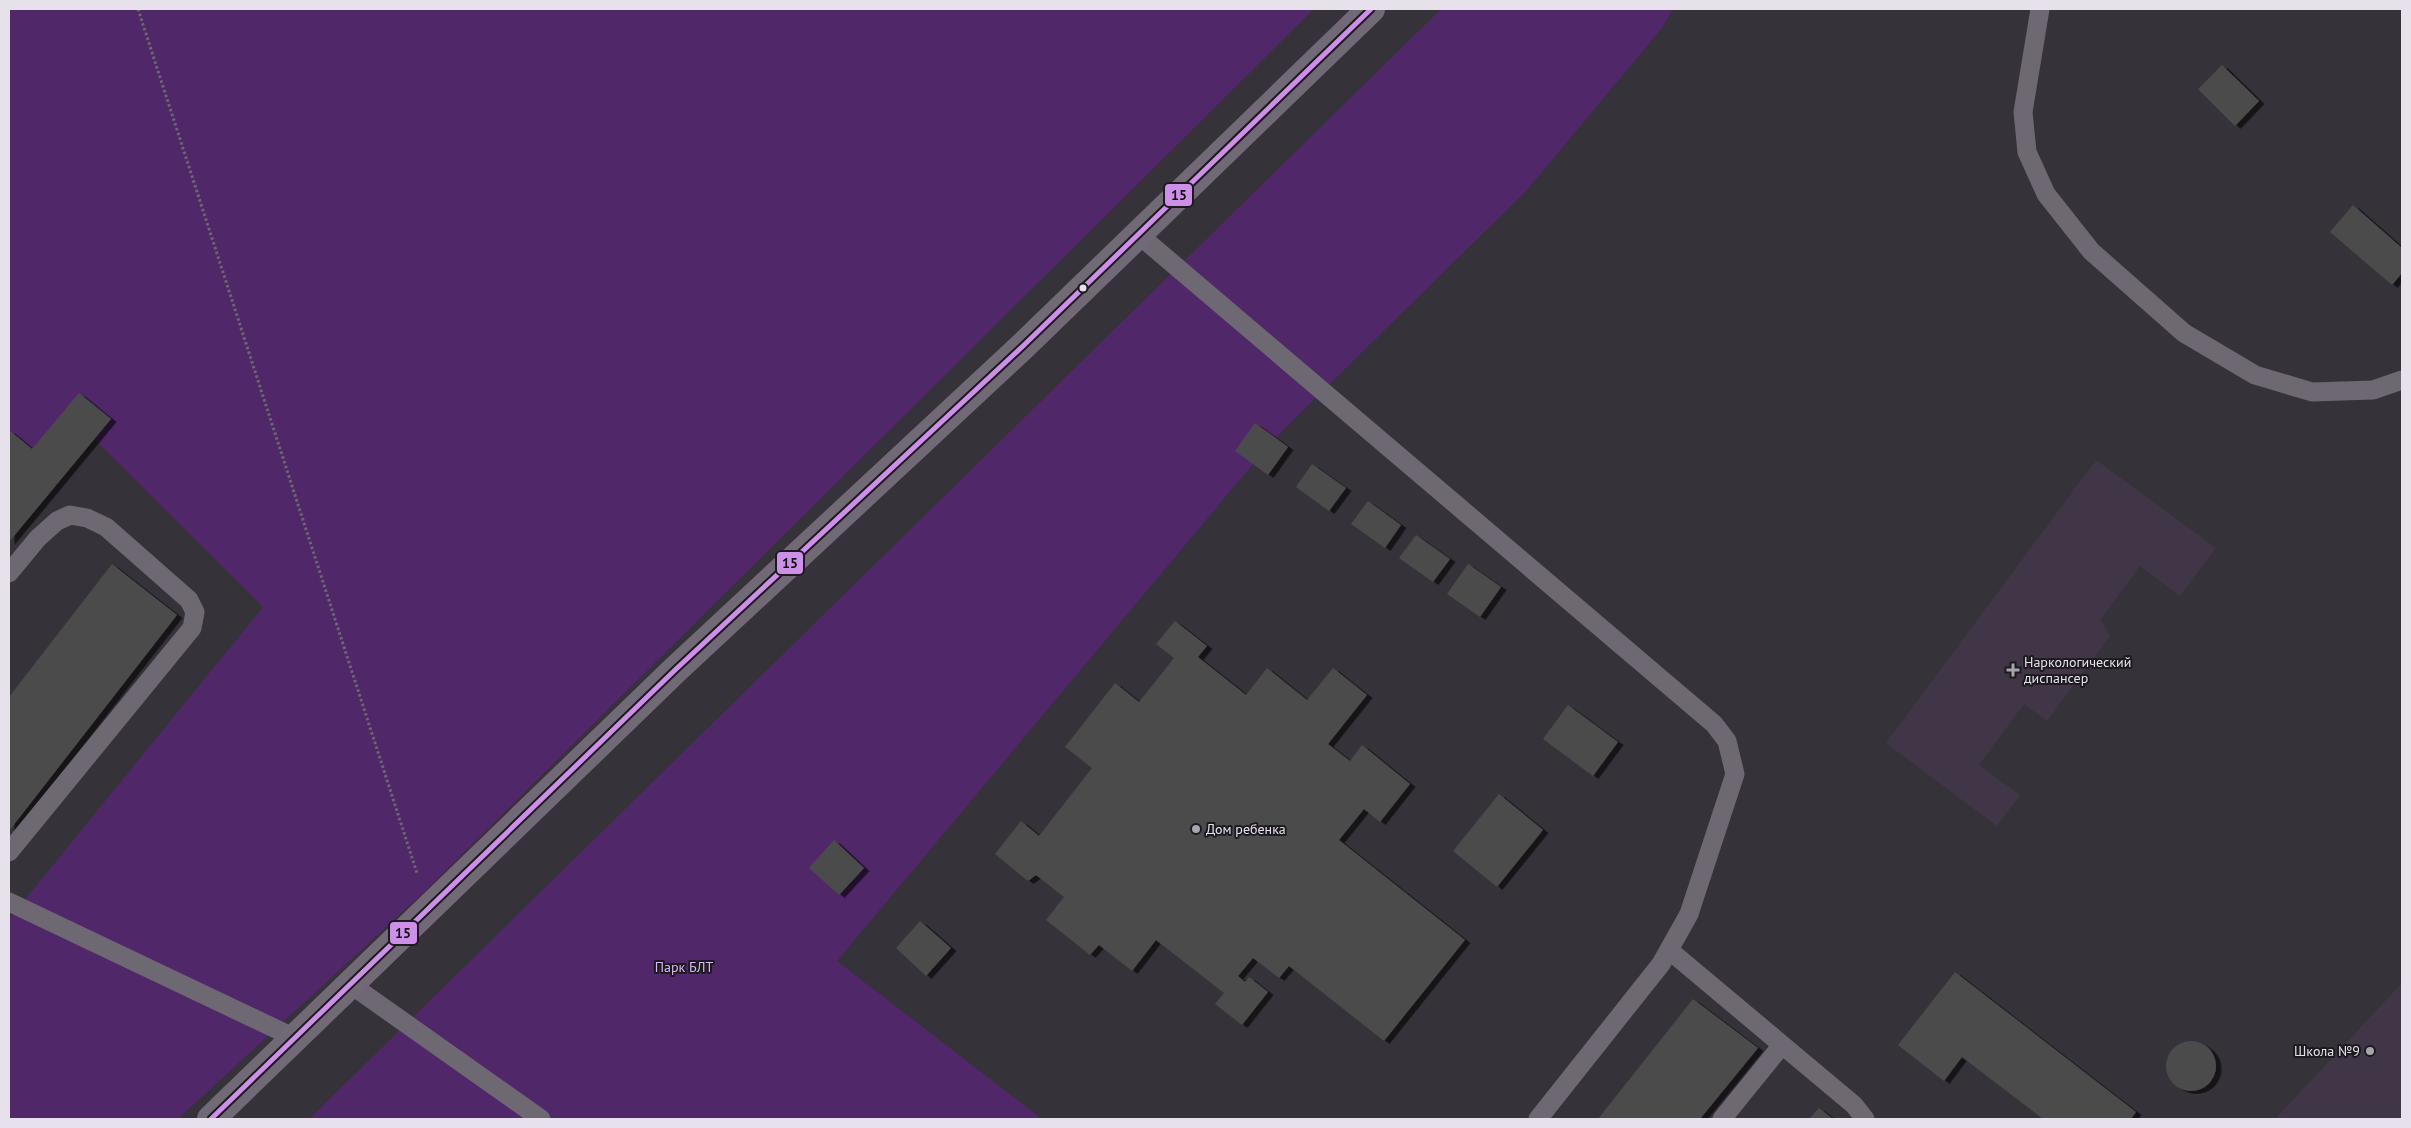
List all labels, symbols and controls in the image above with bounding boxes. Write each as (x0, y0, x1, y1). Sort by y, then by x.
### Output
line badge: 15 (1164, 183, 1193, 207)
text: 15 (1171, 186, 1187, 204)
unlabelled marker (1078, 283, 1088, 293)
line badge: 15 (776, 551, 804, 575)
text: 15 (782, 554, 798, 572)
place label: Наркологический диспансер (2024, 653, 2131, 687)
marker: Наркологический диспансер (2006, 663, 2020, 677)
place label: Дом ребенка (1206, 820, 1286, 838)
marker: Дом ребенка (1190, 823, 1202, 835)
line badge: 15 (389, 921, 418, 945)
text: 15 (395, 924, 411, 942)
park label: Парк БЛТ (655, 958, 713, 976)
place label: Школа №9 (2294, 1042, 2360, 1060)
marker: Школа №9 (2364, 1045, 2376, 1057)

